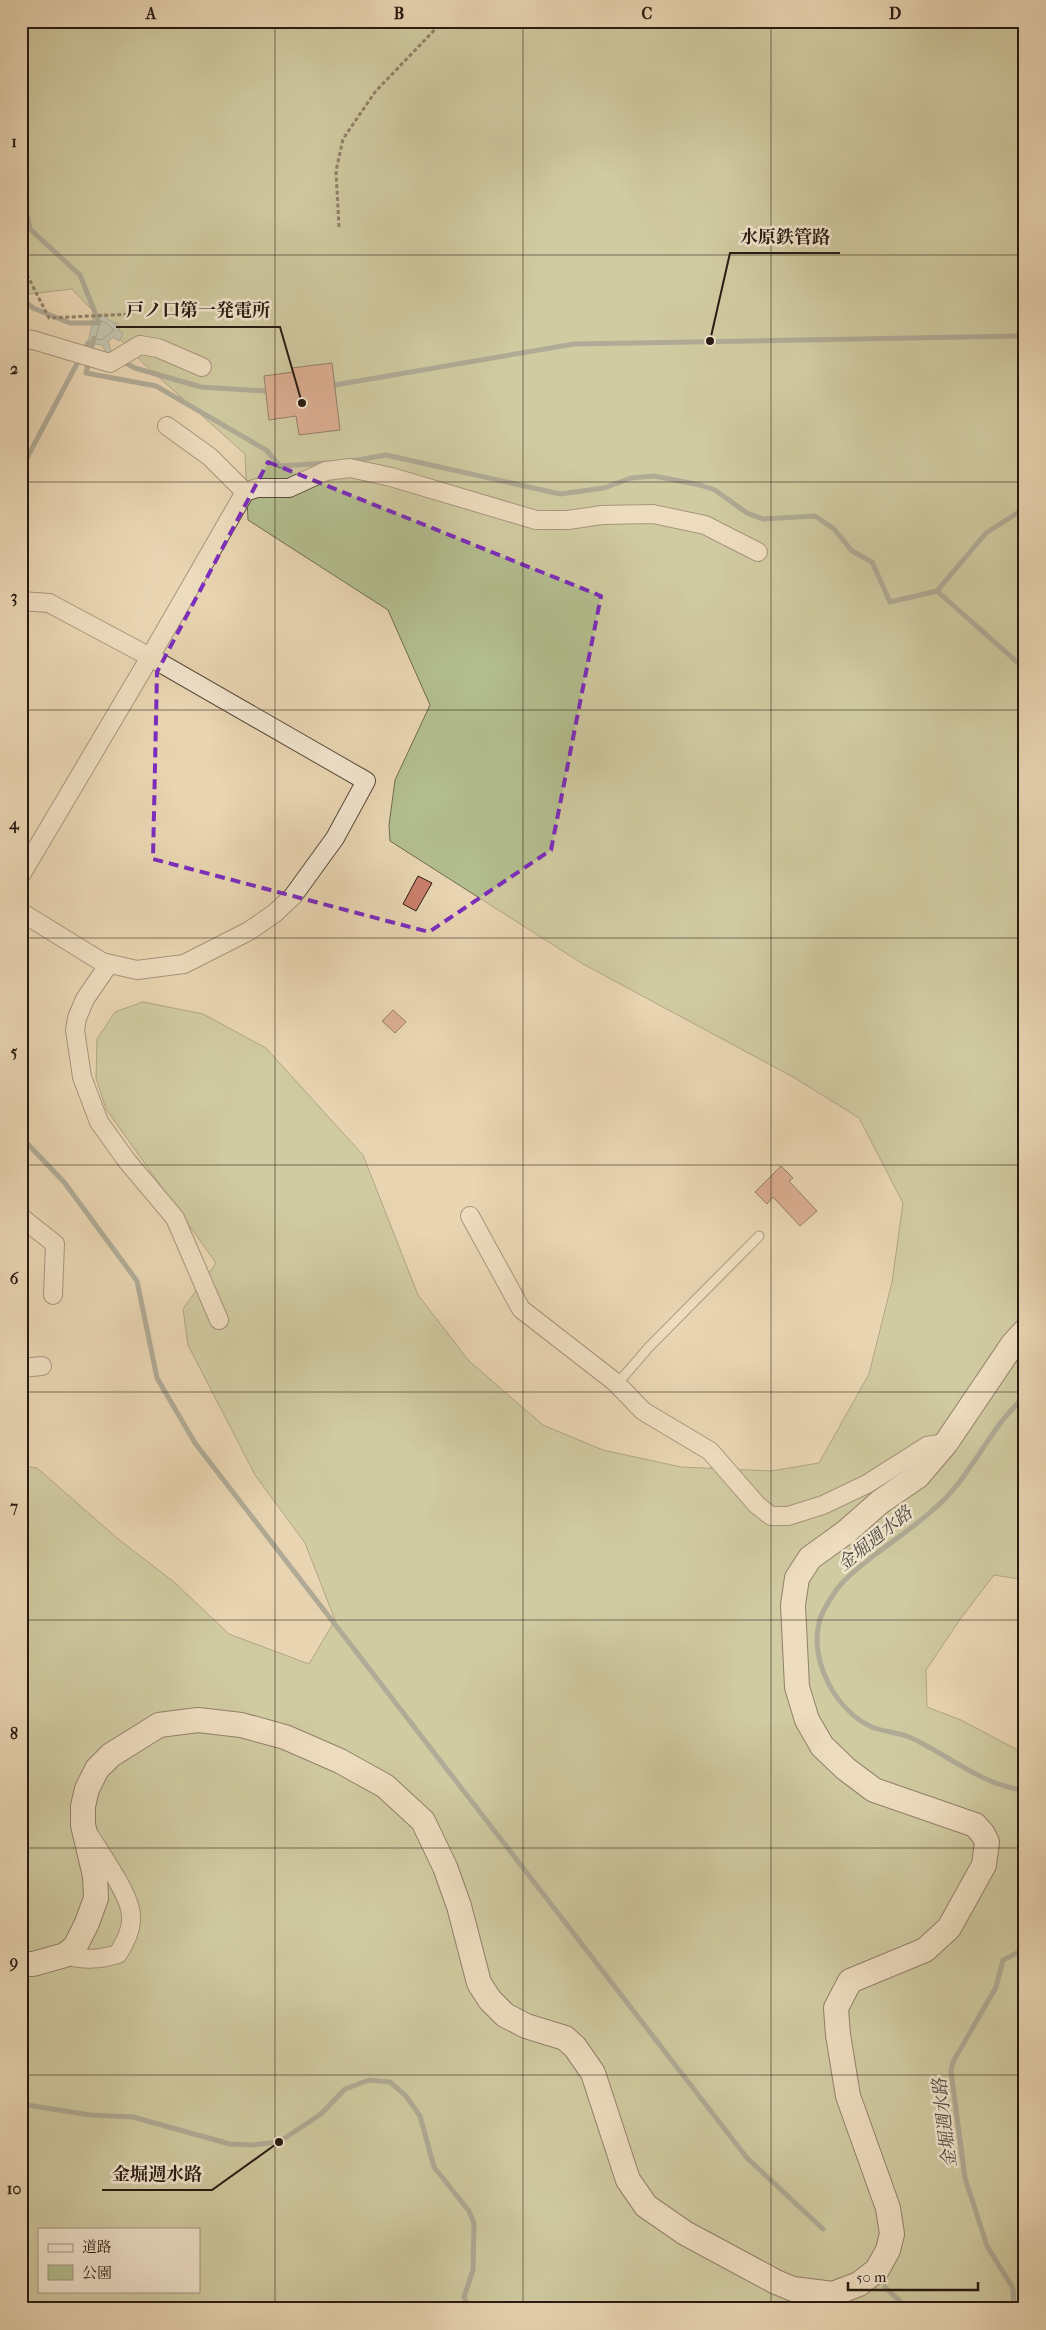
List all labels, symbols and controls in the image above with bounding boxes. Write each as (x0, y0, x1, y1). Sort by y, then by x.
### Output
text: A (145, 4, 157, 23)
text: B (394, 4, 404, 23)
text: C (642, 4, 653, 23)
text: D (889, 4, 901, 23)
text: 1 (11, 132, 17, 151)
callout: 水原鉄管路 (730, 220, 840, 253)
text: 水原鉄管路 (740, 227, 830, 248)
callout: 戸ノ口第一発電所 (116, 294, 280, 327)
text: 戸ノ口第一発電所 (126, 300, 270, 321)
text: 2 (10, 359, 18, 378)
text: 3 (11, 587, 17, 607)
text: 4 (8, 814, 20, 834)
text: 5 (11, 1042, 18, 1061)
text: 6 (10, 1269, 19, 1288)
text: 7 (9, 1497, 18, 1516)
water label: 金堀週水路 (833, 1501, 918, 1575)
text: 8 (10, 1724, 18, 1743)
text: 9 (9, 1952, 18, 1972)
water label: 金堀週水路 (929, 2075, 961, 2169)
callout: 金堀週水路 (102, 2157, 212, 2190)
text: 金堀週水路 (112, 2164, 202, 2185)
text: 10 (7, 2179, 21, 2198)
legend (38, 2228, 200, 2292)
text: 道路 (82, 2238, 112, 2256)
scale bar (848, 2260, 978, 2292)
text: 公園 (82, 2264, 112, 2282)
text: 50 m (856, 2268, 887, 2286)

